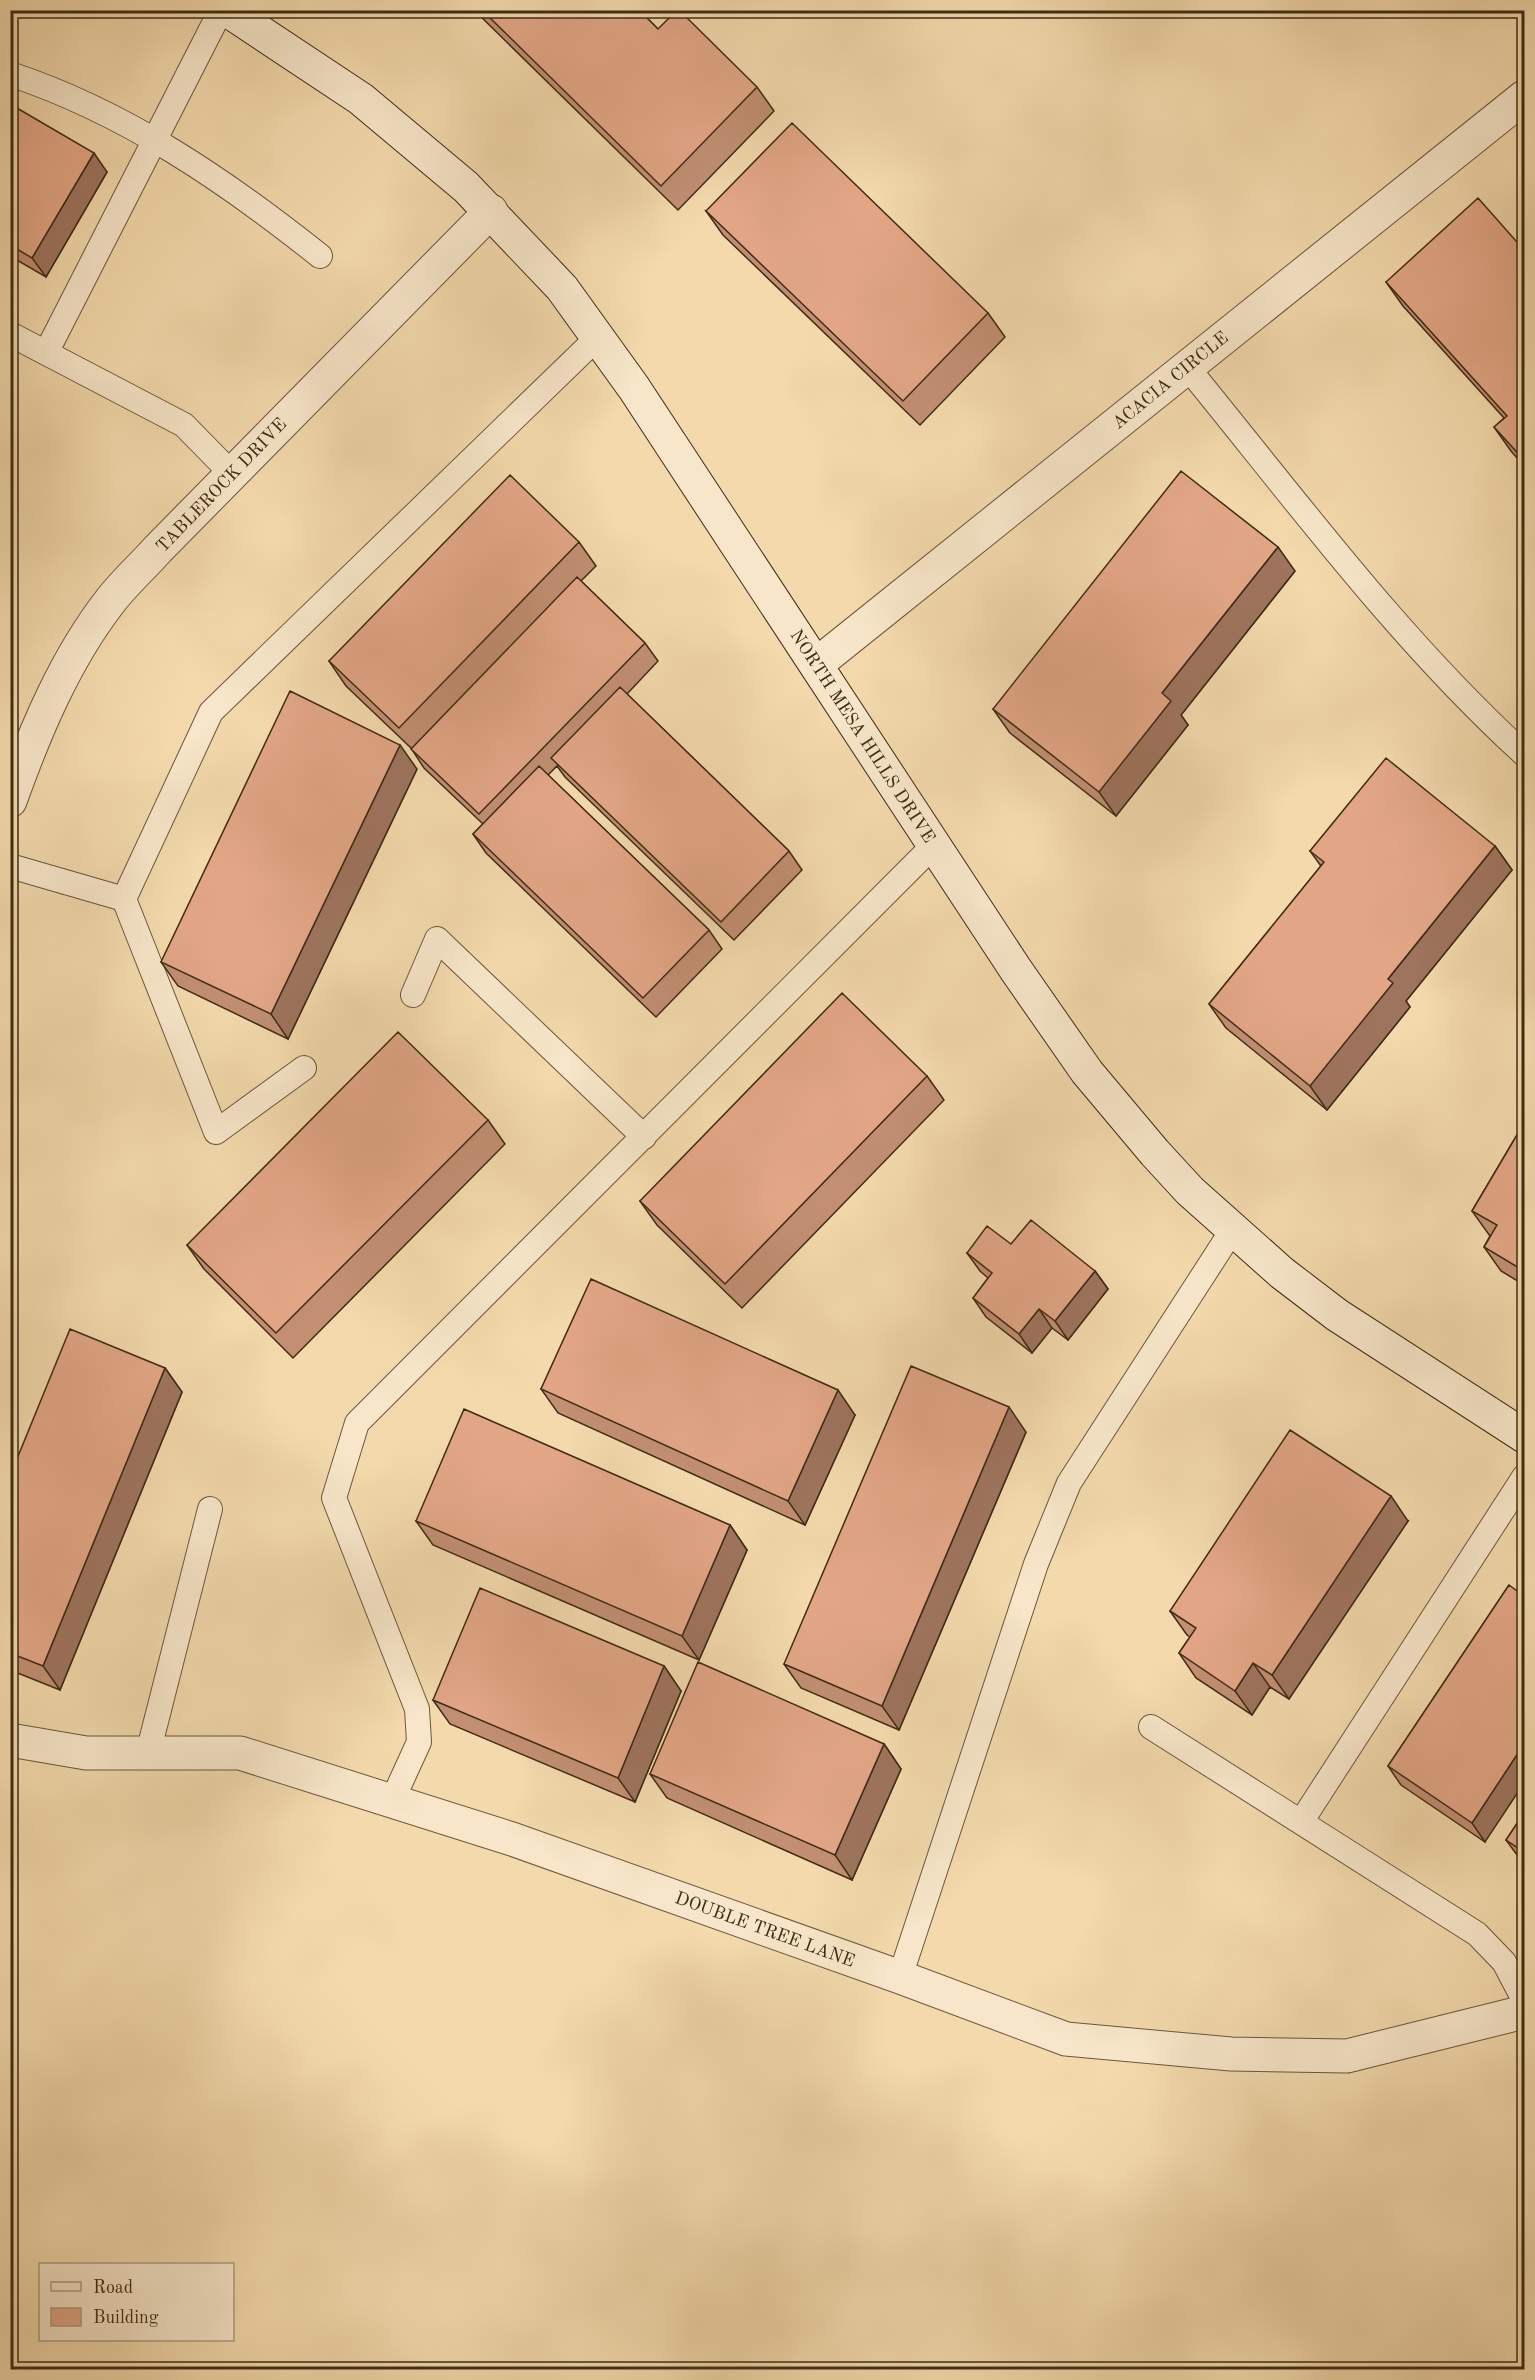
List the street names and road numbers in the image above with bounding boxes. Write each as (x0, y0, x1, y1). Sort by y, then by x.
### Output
street label: ACACIA CIRCLE (1109, 329, 1232, 433)
street label: TABLEROCK DRIVE (153, 415, 290, 556)
street label: NORTH MESA HILLS DRIVE (786, 627, 938, 846)
street label: DOUBLE TREE LANE (672, 1889, 857, 1971)

